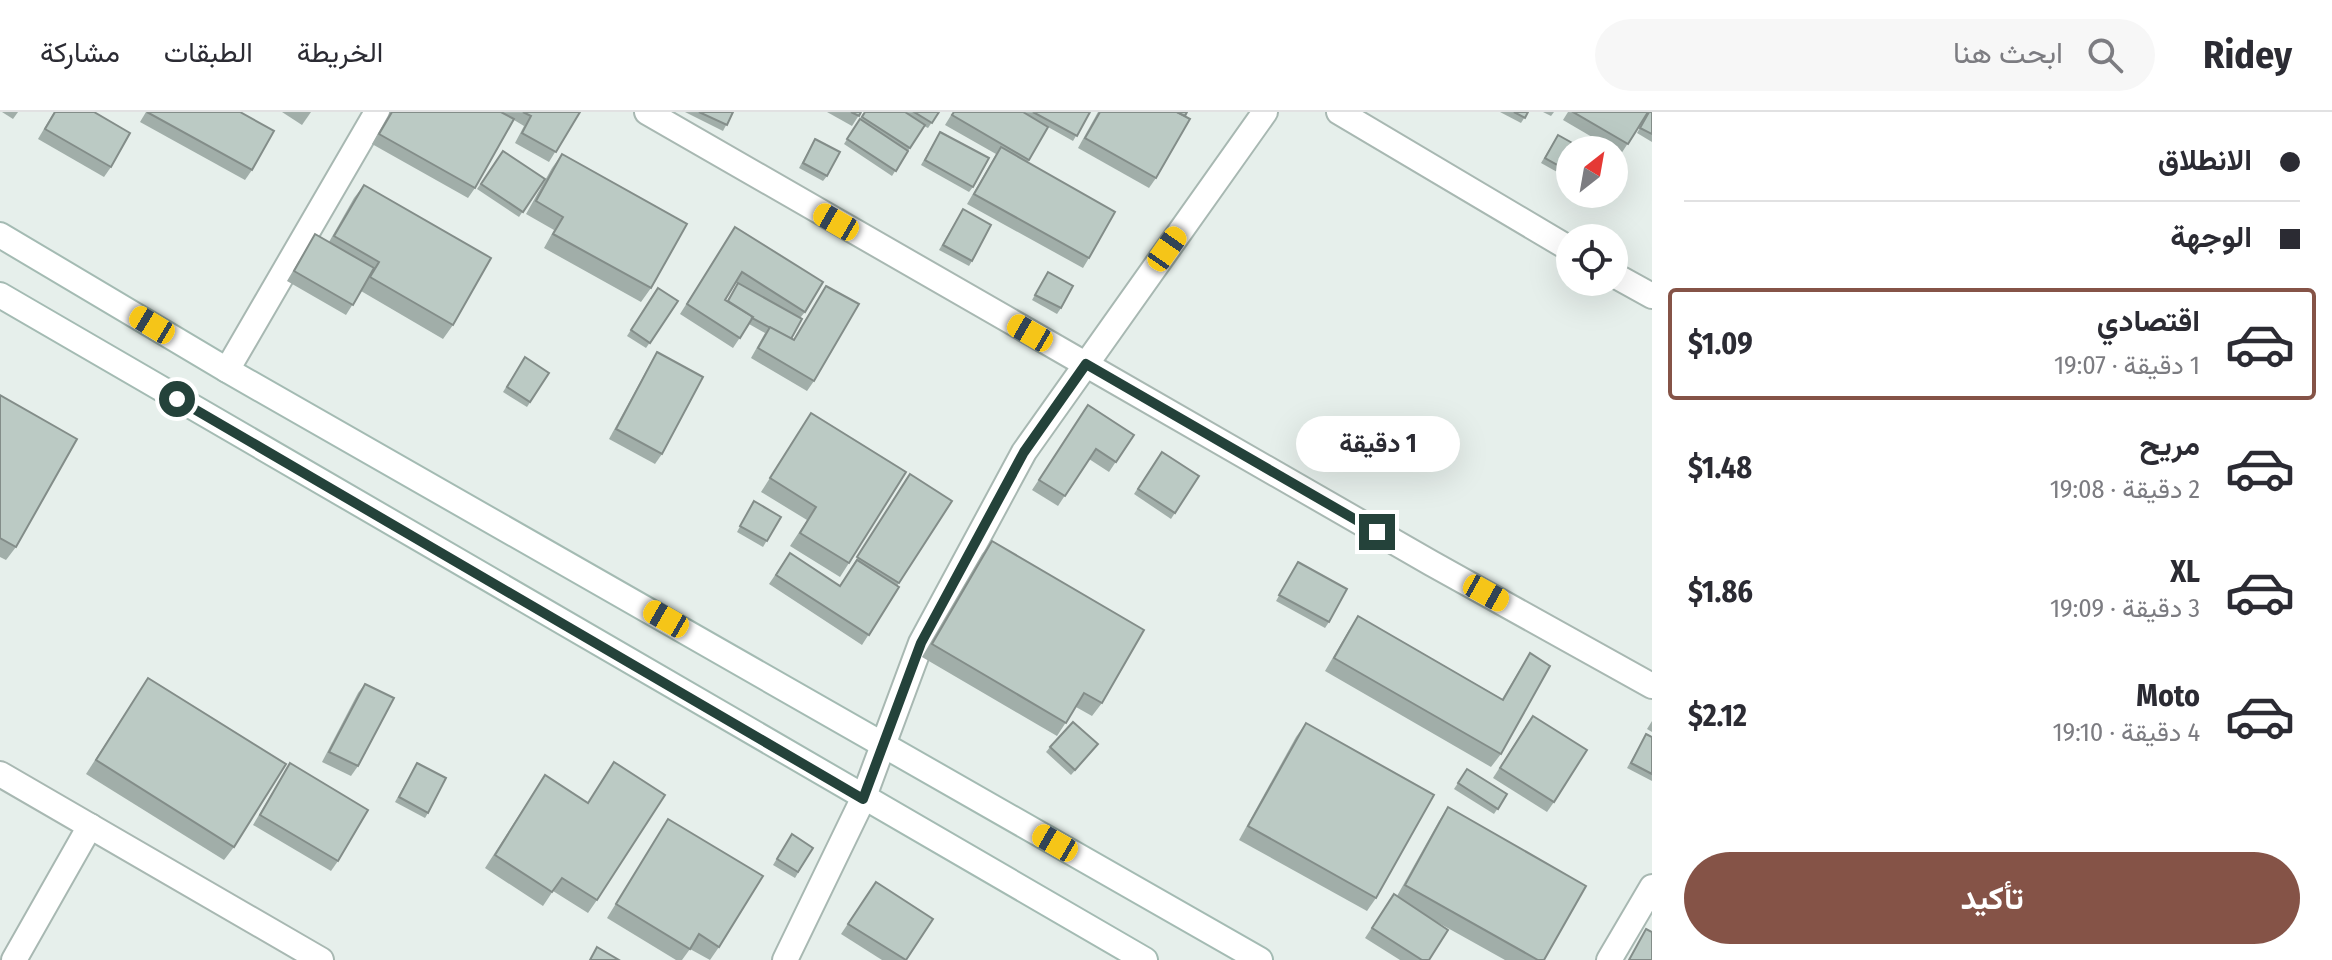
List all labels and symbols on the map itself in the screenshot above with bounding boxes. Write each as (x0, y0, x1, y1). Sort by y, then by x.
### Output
north arrow (1556, 136, 1628, 208)
car (809, 200, 863, 244)
car (1143, 222, 1191, 276)
car (125, 302, 179, 348)
car (1003, 311, 1057, 355)
route start (159, 381, 195, 417)
callout: 1 دقيقة (1295, 416, 1459, 472)
route end (1359, 514, 1395, 550)
car (1459, 571, 1513, 615)
car (639, 597, 693, 641)
car (1028, 821, 1082, 865)

